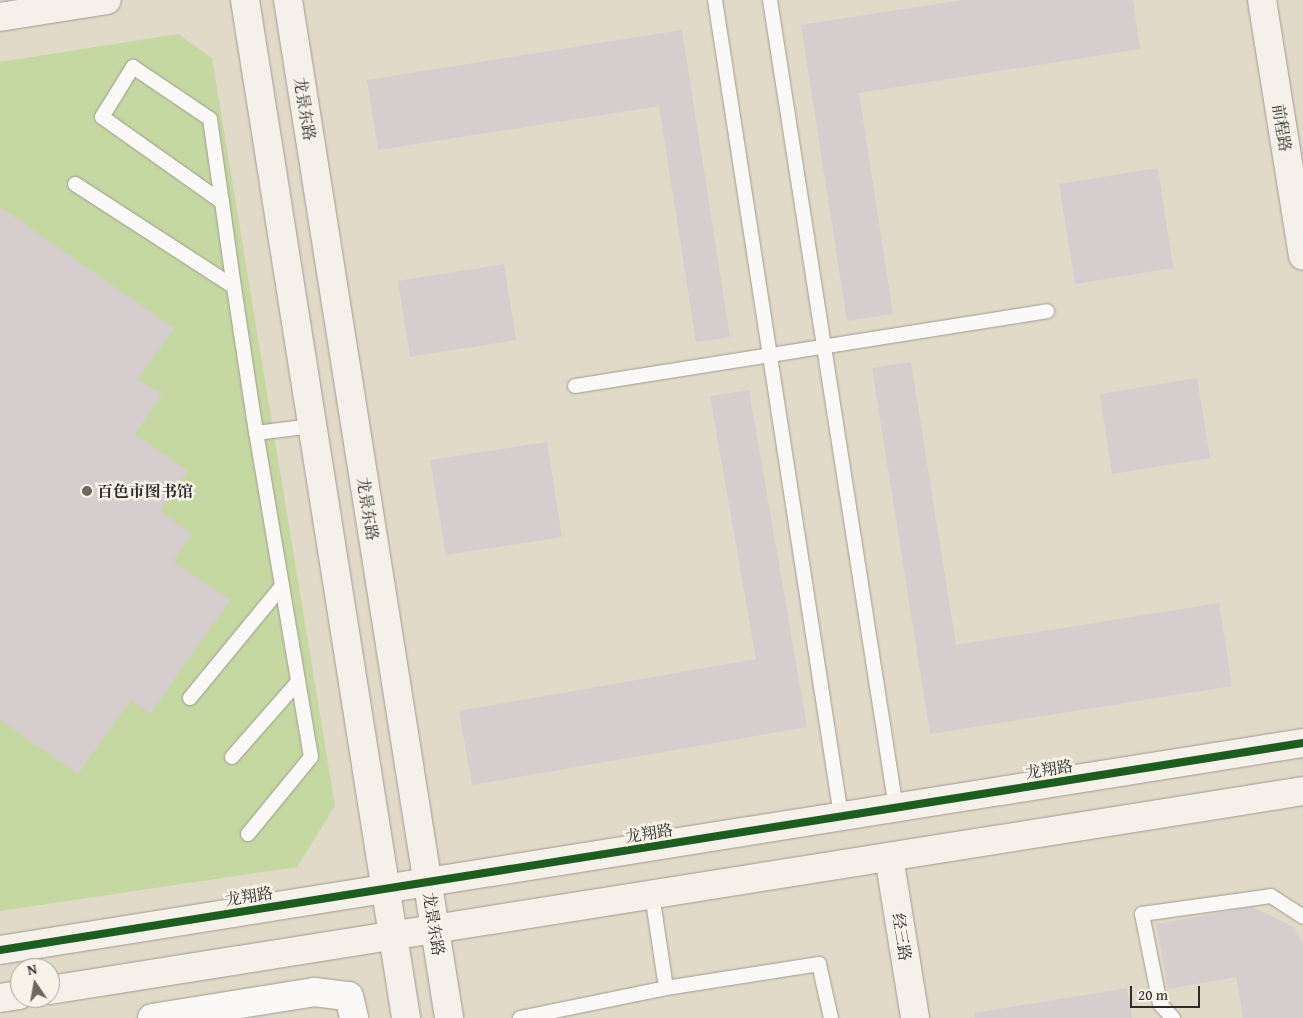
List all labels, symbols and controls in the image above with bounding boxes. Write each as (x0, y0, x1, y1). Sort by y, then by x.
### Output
street label: 龙景东路 (291, 76, 319, 142)
street label: 前程路 (1269, 103, 1295, 153)
street label: 龙景东路 (354, 476, 382, 542)
place label: 百色市图书馆 (97, 481, 193, 501)
marker: 百色市图书馆 (81, 485, 93, 497)
street label: 龙翔路 (1024, 756, 1074, 782)
street label: 龙翔路 (624, 820, 674, 846)
street label: 龙翔路 (224, 883, 274, 909)
street label: 龙景东路 (420, 891, 448, 957)
street label: 经三路 (889, 912, 915, 962)
north arrow (10, 958, 60, 1008)
text: N (25, 959, 39, 980)
scale bar (1133, 976, 1203, 1008)
text: 20 m (1138, 984, 1168, 1005)

